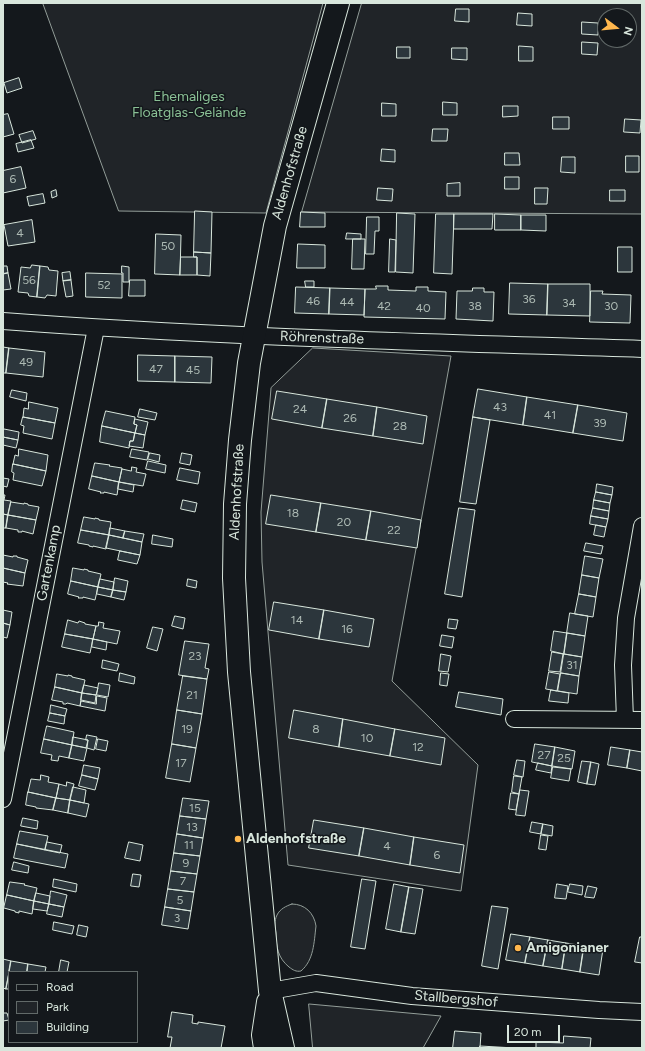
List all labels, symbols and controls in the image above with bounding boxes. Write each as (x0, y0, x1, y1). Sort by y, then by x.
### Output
north arrow (597, 8, 637, 48)
text: N (621, 25, 635, 37)
park label: Ehemaliges Floatglas-Gelände (132, 89, 246, 122)
street label: Aldenhofstraße (269, 124, 311, 222)
house number: 6 (10, 172, 16, 186)
house number: 4 (16, 226, 24, 240)
house number: 50 (161, 239, 175, 253)
house number: 56 (22, 273, 36, 287)
house number: 52 (97, 278, 111, 292)
house number: 36 (522, 292, 536, 306)
house number: 46 (306, 294, 320, 308)
house number: 44 (340, 295, 354, 309)
house number: 34 (562, 296, 576, 310)
house number: 42 (377, 299, 391, 313)
house number: 38 (468, 299, 482, 313)
house number: 30 (604, 299, 618, 313)
house number: 40 (415, 301, 431, 315)
street label: Röhrenstraße (280, 328, 364, 348)
house number: 49 (19, 355, 33, 369)
house number: 47 (149, 362, 163, 376)
house number: 45 (186, 363, 200, 377)
house number: 43 (493, 400, 507, 414)
house number: 24 (293, 402, 307, 416)
house number: 41 (544, 408, 556, 422)
house number: 26 (343, 411, 357, 425)
house number: 39 (593, 416, 607, 430)
house number: 28 (393, 419, 407, 433)
street label: Aldenhofstraße (226, 443, 248, 541)
house number: 18 (287, 506, 299, 520)
house number: 20 (337, 515, 351, 529)
house number: 22 (387, 523, 401, 537)
street label: Gartenkamp (33, 524, 65, 602)
house number: 14 (291, 613, 303, 627)
house number: 16 (341, 622, 353, 636)
house number: 23 (188, 649, 202, 663)
house number: 31 (566, 658, 578, 672)
house number: 21 (186, 688, 198, 702)
house number: 19 (181, 722, 193, 736)
house number: 8 (312, 722, 320, 736)
house number: 10 (361, 731, 373, 745)
house number: 12 (412, 740, 424, 754)
house number: 27 (537, 748, 551, 762)
house number: 25 (557, 751, 571, 765)
house number: 17 (175, 756, 187, 770)
house number: 15 (189, 801, 201, 815)
house number: 13 (186, 820, 198, 834)
place label: Aldenhofstraße (246, 831, 346, 847)
marker: Aldenhofstraße (233, 834, 243, 844)
house number: 11 (184, 838, 194, 852)
house number: 4 (383, 839, 391, 853)
house number: 6 (434, 848, 440, 862)
house number: 9 (183, 856, 189, 870)
house number: 7 (180, 874, 186, 888)
house number: 5 (177, 893, 183, 907)
house number: 3 (174, 911, 180, 925)
place label: Amigonianer (526, 940, 609, 956)
marker: Amigonianer (513, 943, 523, 953)
legend (8, 971, 138, 1043)
text: Road (46, 980, 74, 994)
street label: Stallbergshof (414, 987, 498, 1011)
text: Park (46, 1000, 69, 1014)
scale bar (509, 1017, 562, 1043)
text: Building (46, 1020, 89, 1034)
text: 20 m (514, 1025, 542, 1039)

